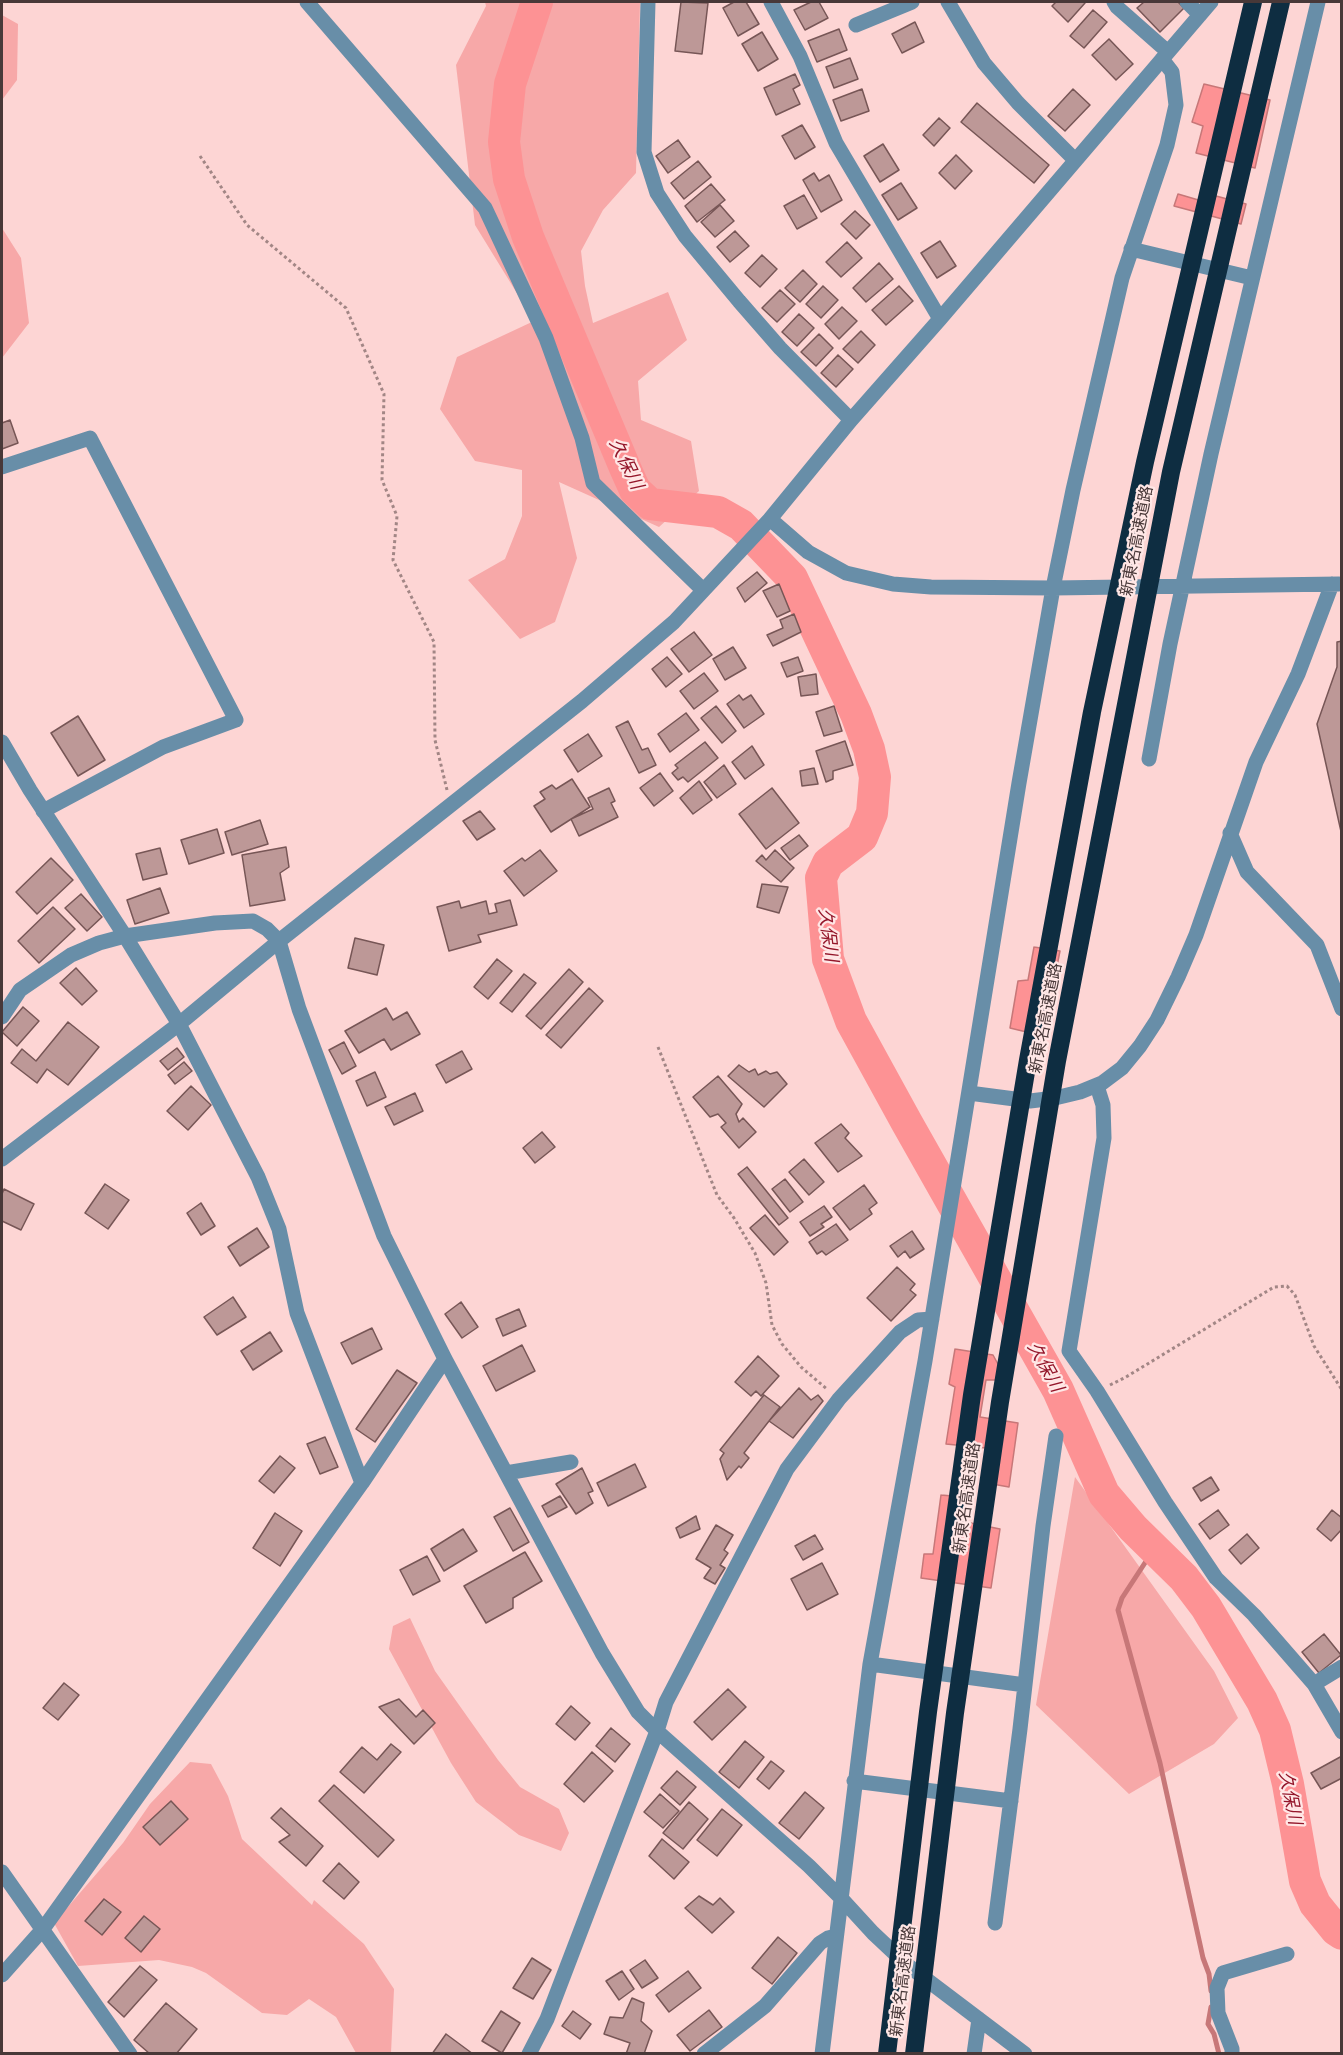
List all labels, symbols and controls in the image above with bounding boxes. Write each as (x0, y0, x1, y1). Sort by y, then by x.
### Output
water label: 久保川 (604, 435, 648, 493)
street label: 新東名高速道路 (1117, 484, 1157, 598)
water label: 久保川 (814, 907, 842, 963)
street label: 新東名高速道路 (1026, 961, 1066, 1075)
water label: 久保川 (1022, 1338, 1068, 1396)
street label: 新東名高速道路 (950, 1441, 984, 1555)
water label: 久保川 (1274, 1769, 1306, 1827)
street label: 新東名高速道路 (887, 1924, 919, 2038)

